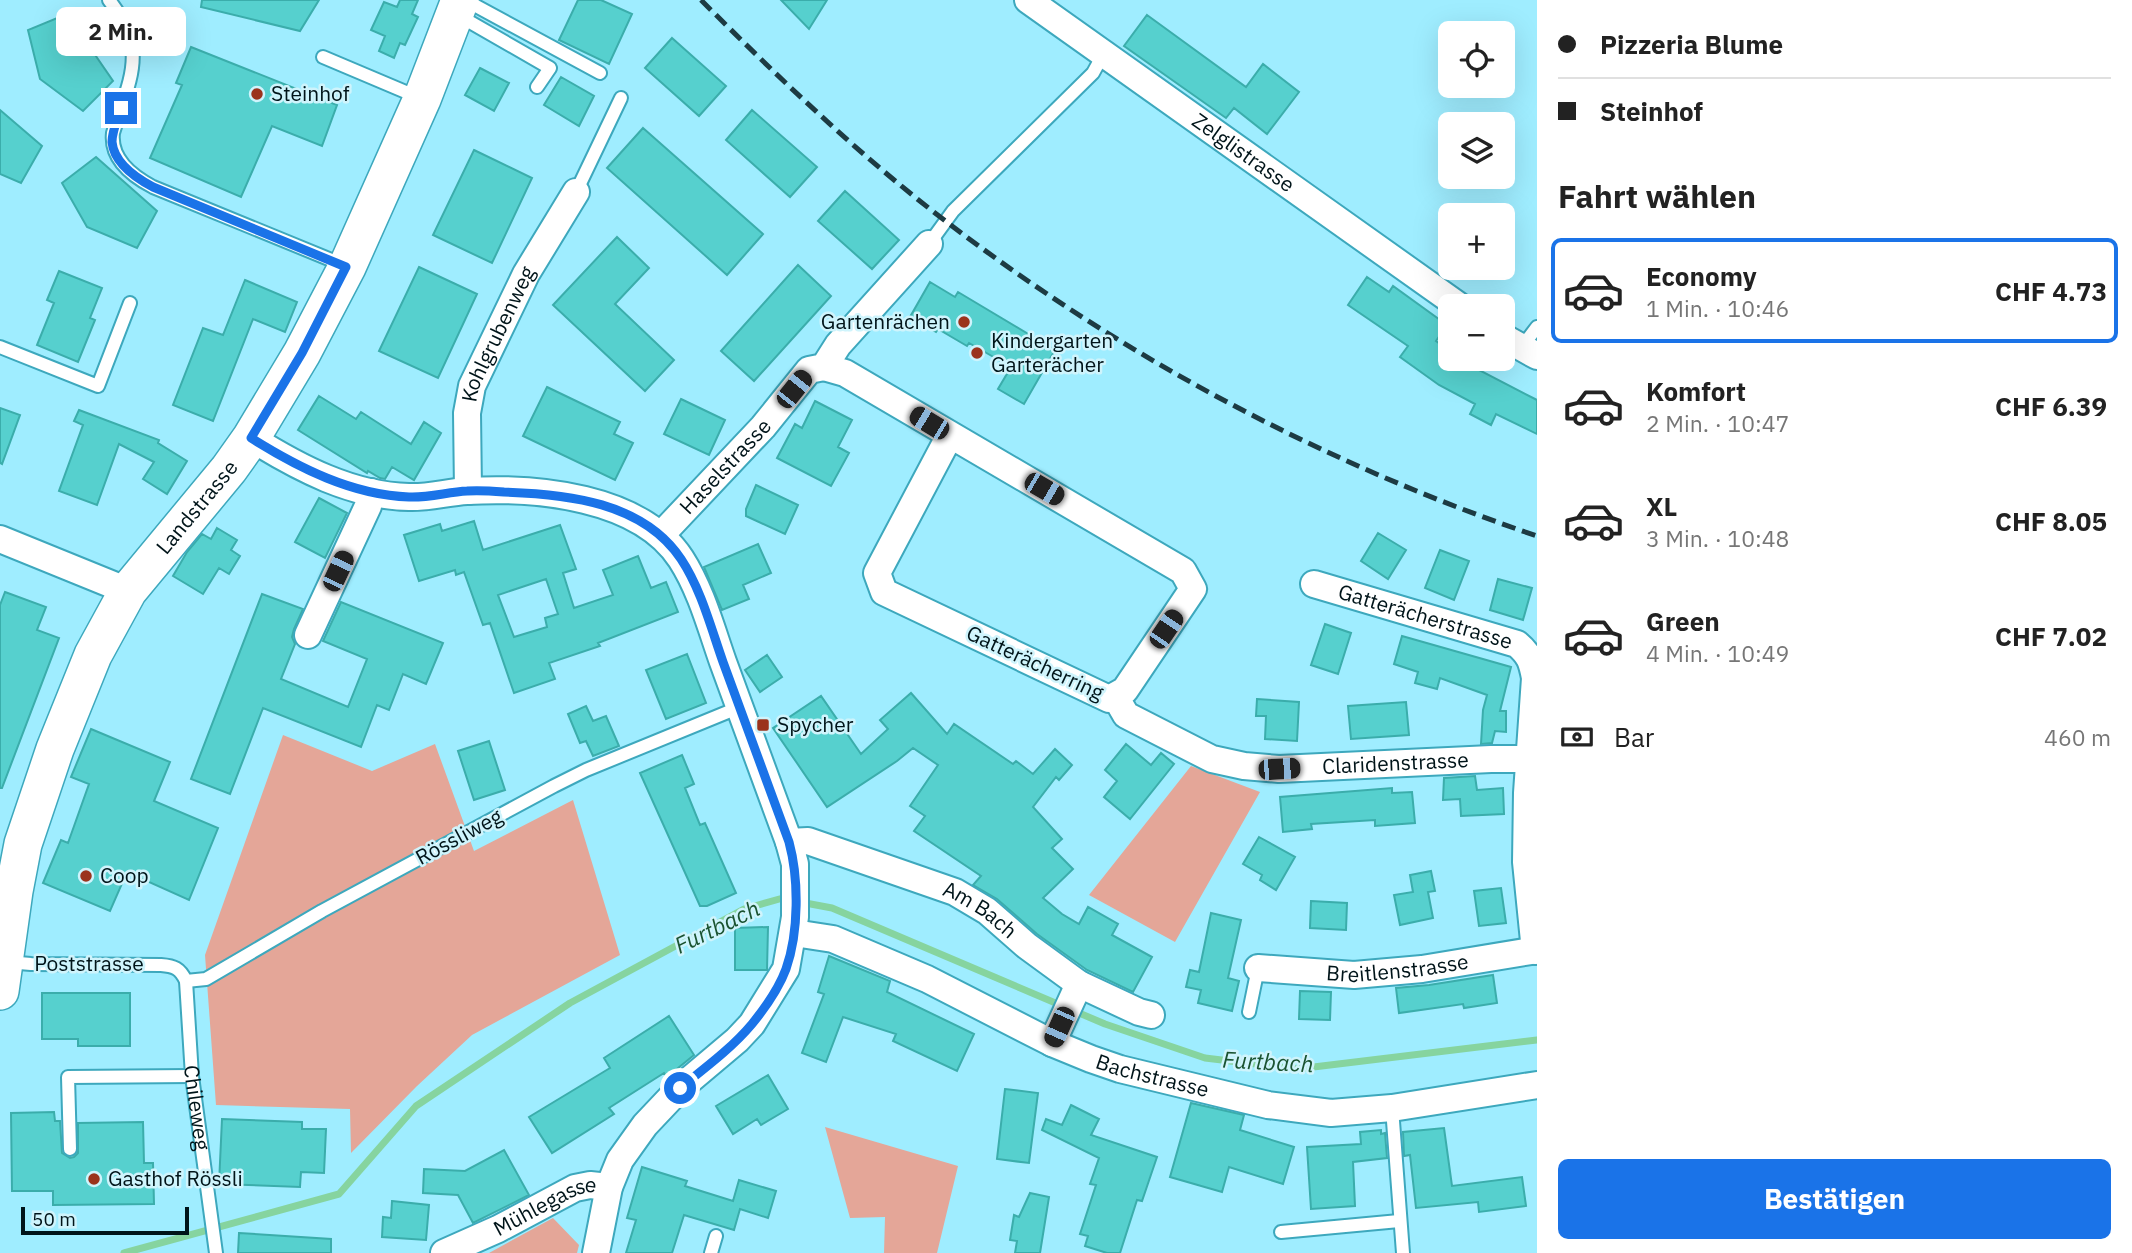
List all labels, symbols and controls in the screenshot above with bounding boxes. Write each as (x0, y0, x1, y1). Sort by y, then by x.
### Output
callout: 2 Min. (56, 7, 186, 56)
text: 2 Min. (88, 16, 154, 46)
map controls (1438, 21, 1515, 371)
button: locate (1438, 21, 1515, 98)
text: Pizzeria Blume (1600, 27, 1783, 61)
place label: Steinhof (271, 79, 350, 107)
marker: Steinhof (249, 86, 265, 102)
route end (105, 92, 137, 124)
text: Steinhof (1600, 94, 1703, 128)
street label: Zelglistrasse (1187, 106, 1301, 198)
button: layers (1438, 112, 1515, 189)
text: Fahrt wählen (1558, 175, 1756, 217)
button: + (1438, 203, 1515, 280)
icon: car (1562, 259, 1625, 322)
text: Economy (1646, 259, 1757, 293)
street label: Kohlgrubenweg (454, 260, 541, 404)
text: CHF 4.73 (1995, 274, 2107, 308)
text: 1 Min. · 10:46 (1646, 293, 1789, 323)
button: − (1438, 294, 1515, 371)
place label: Gartenrächen (821, 307, 950, 335)
marker: Gartenrächen (956, 314, 972, 330)
place label: Kindergarten Garterächer (991, 326, 1113, 378)
marker: Kindergarten Garterächer (969, 345, 985, 361)
car (773, 366, 816, 412)
icon: car (1562, 374, 1625, 437)
text: Komfort (1646, 374, 1746, 408)
text: CHF 6.39 (1995, 389, 2107, 423)
car (906, 403, 953, 443)
text: 2 Min. · 10:47 (1646, 408, 1789, 438)
street label: Haselstrasse (673, 413, 777, 520)
street label: Landstrasse (149, 454, 244, 560)
car (1021, 469, 1068, 509)
icon: car (1562, 489, 1625, 552)
text: XL (1646, 489, 1677, 523)
text: CHF 8.05 (1995, 504, 2107, 538)
text: 3 Min. · 10:48 (1646, 523, 1789, 553)
car (320, 548, 357, 594)
street label: Gatterächerstrasse (1335, 577, 1516, 655)
icon: car (1562, 604, 1625, 667)
text: Green (1646, 604, 1720, 638)
car (1146, 606, 1187, 652)
street label: Gatterächerring (962, 618, 1109, 706)
text: CHF 7.02 (1995, 619, 2107, 653)
text: 4 Min. · 10:49 (1646, 638, 1789, 668)
place label: Spycher (777, 710, 854, 738)
marker: Spycher (755, 717, 771, 733)
icon: cash (1558, 718, 1596, 756)
text: Bar (1614, 720, 1654, 754)
text: 460 m (2044, 722, 2111, 752)
street label: Claridenstrasse (1321, 745, 1469, 780)
car (1258, 757, 1301, 781)
street label: Rössliweg (410, 801, 507, 871)
place label: Coop (100, 861, 149, 889)
marker: Coop (78, 868, 94, 884)
street label: Am Bach (940, 874, 1023, 944)
water label: Furtbach (669, 893, 764, 960)
street label: Breitlenstrasse (1325, 947, 1470, 988)
street label: Poststrasse (34, 949, 144, 977)
car (1041, 1004, 1078, 1050)
water label: Furtbach (1222, 1044, 1314, 1078)
street label: Bachstrasse (1092, 1047, 1212, 1103)
street label: Chileweg (178, 1064, 217, 1152)
route start (664, 1072, 696, 1104)
button: Bestätigen (1558, 1159, 2111, 1239)
place label: Gasthof Rössli (108, 1164, 243, 1192)
street label: Mühlegasse (488, 1170, 598, 1242)
marker: Gasthof Rössli (86, 1171, 102, 1187)
scale bar (21, 1204, 189, 1236)
text: 50 m (32, 1207, 76, 1231)

